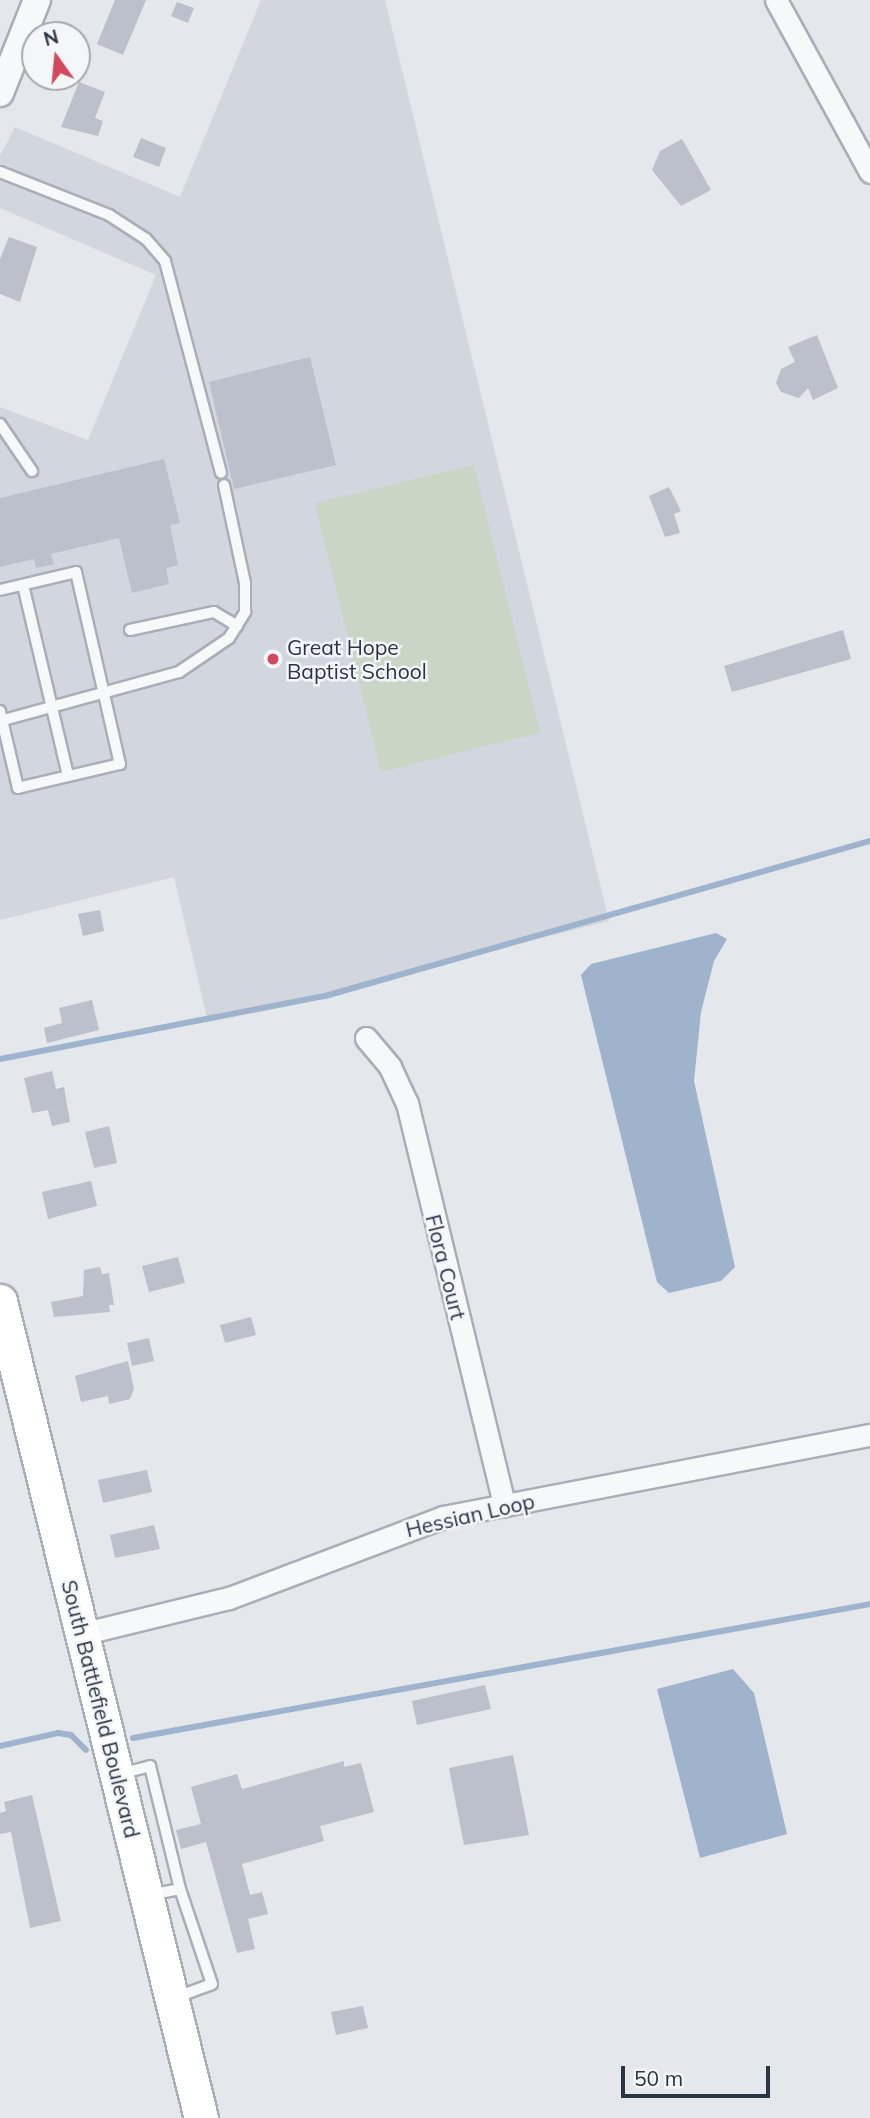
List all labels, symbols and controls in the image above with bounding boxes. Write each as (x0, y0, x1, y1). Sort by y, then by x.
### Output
north arrow (21, 21, 91, 91)
text: N (41, 24, 61, 51)
place label: Great Hope Baptist School (287, 634, 427, 684)
marker: Great Hope Baptist School (265, 651, 281, 667)
street label: Flora Court (421, 1212, 471, 1322)
street label: Hessian Loop (403, 1488, 537, 1542)
street label: South Battlefield Boulevard (57, 1577, 145, 1841)
scale bar (625, 2052, 774, 2096)
text: 50 m (634, 2065, 683, 2091)

